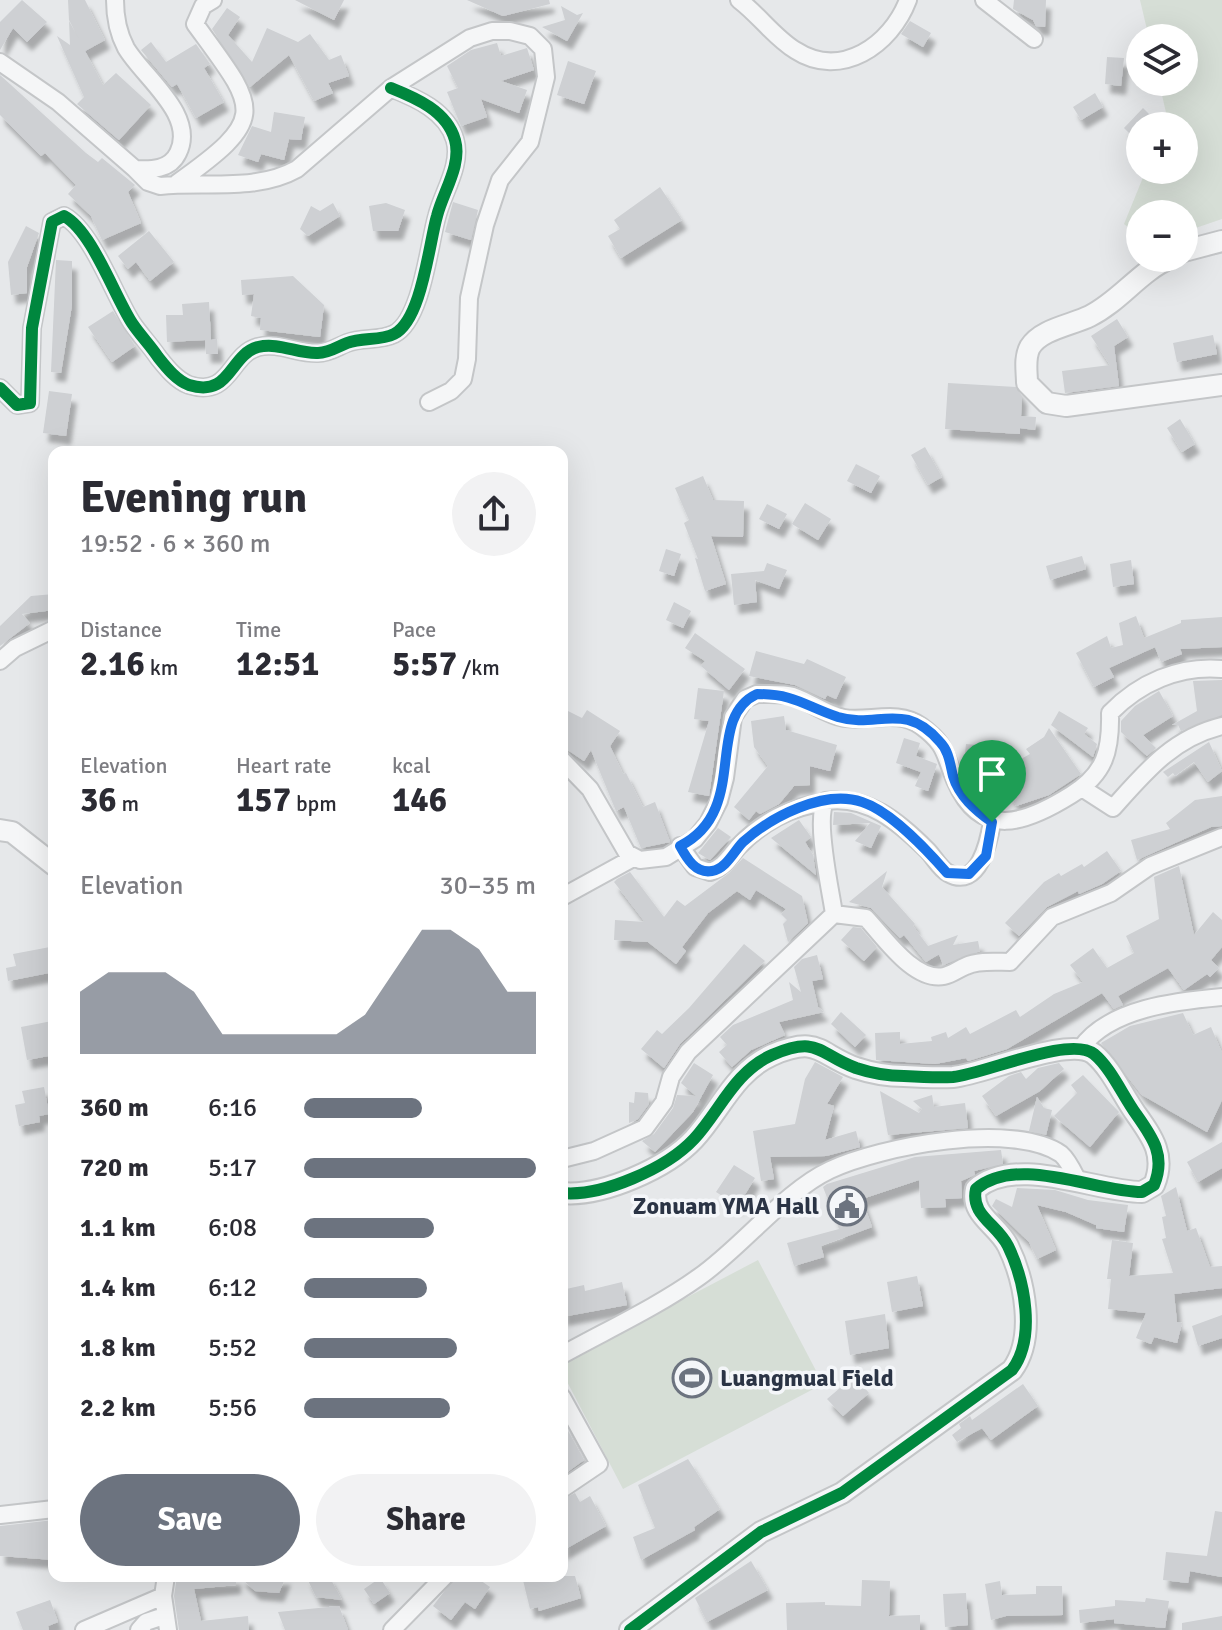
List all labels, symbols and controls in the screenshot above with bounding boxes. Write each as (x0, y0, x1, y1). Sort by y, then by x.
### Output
map controls (1126, 24, 1198, 272)
button: layers (1126, 24, 1198, 96)
button: + (1126, 112, 1198, 184)
button: − (1126, 200, 1198, 272)
text: Evening run (80, 471, 307, 525)
button: share (452, 472, 536, 556)
text: 19:52 · 6 × 360 m (80, 528, 271, 560)
text: Distance (80, 616, 162, 643)
text: Time (236, 616, 281, 643)
text: Pace (392, 616, 436, 643)
text: 2.16 (80, 643, 145, 685)
text: 12:51 (236, 643, 319, 685)
text: 5:57 (392, 643, 457, 685)
text: km (145, 654, 178, 681)
text: /km (457, 654, 500, 681)
pin (958, 740, 1026, 822)
text: Elevation (80, 752, 168, 779)
text: Heart rate (236, 752, 331, 779)
text: kcal (392, 752, 431, 779)
icon: arrive (970, 752, 1014, 796)
text: 36 (80, 779, 117, 821)
text: 157 (236, 779, 291, 821)
text: 146 (392, 779, 447, 821)
text: m (117, 790, 139, 817)
text: bpm (291, 790, 337, 817)
text: Elevation (80, 870, 184, 902)
text: 30–35 m (440, 870, 536, 902)
text: 360 m (80, 1092, 149, 1124)
text: 6:16 (208, 1092, 257, 1124)
text: 720 m (80, 1152, 149, 1184)
text: 5:17 (208, 1152, 257, 1184)
public building icon: Zonuam YMA Hall (826, 1185, 868, 1227)
place label: Zonuam YMA Hall (633, 1191, 819, 1221)
text: 1.1 km (80, 1212, 156, 1244)
text: 6:08 (208, 1212, 257, 1244)
text: 1.4 km (80, 1272, 156, 1304)
text: 6:12 (208, 1272, 257, 1304)
text: 1.8 km (80, 1332, 156, 1364)
text: 5:52 (208, 1332, 257, 1364)
sports icon: Luangmual Field (671, 1357, 713, 1399)
place label: Luangmual Field (720, 1363, 894, 1393)
text: 2.2 km (80, 1392, 156, 1424)
text: 5:56 (208, 1392, 257, 1424)
button: Save (80, 1474, 300, 1566)
button: Share (316, 1474, 536, 1566)

